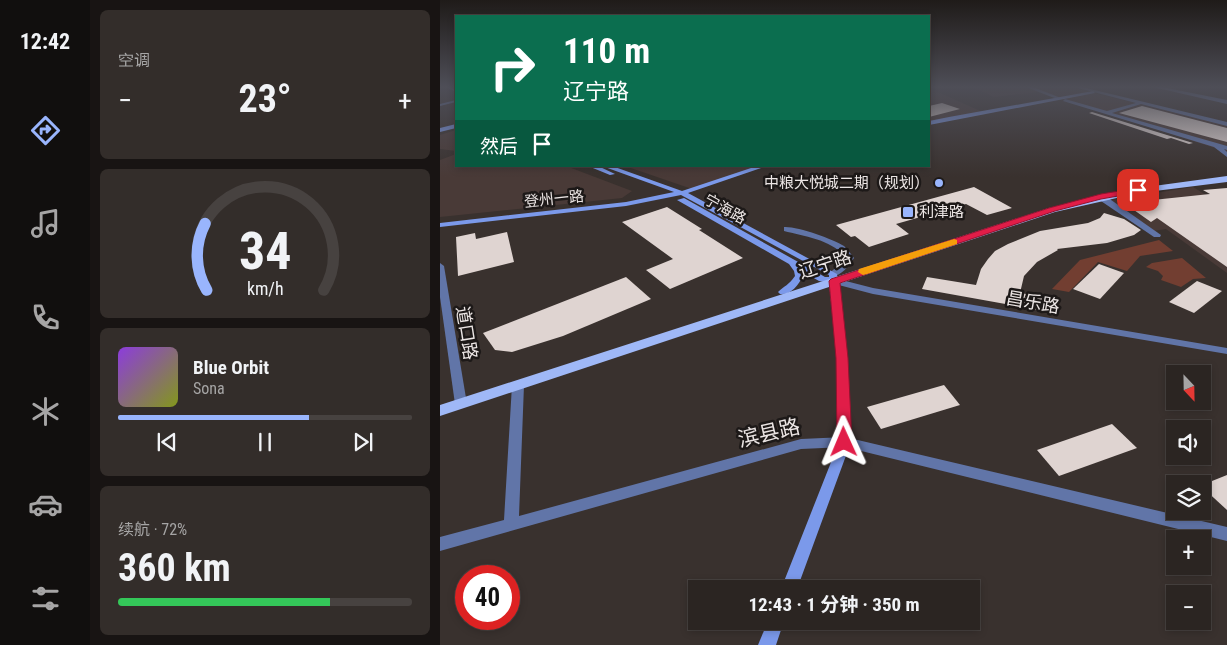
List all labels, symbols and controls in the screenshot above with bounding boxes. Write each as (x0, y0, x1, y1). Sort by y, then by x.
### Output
text: 12:42 (20, 29, 70, 54)
text: 110 m (563, 31, 650, 72)
icon: right (480, 35, 545, 100)
text: 空调 (118, 51, 150, 70)
text: 23° (238, 77, 292, 121)
text: 辽宁路 (563, 79, 629, 104)
text: − (118, 84, 132, 117)
text: + (398, 84, 412, 117)
icon: directions (28, 113, 63, 148)
icon: arrive (528, 130, 556, 158)
text: 然后 (480, 135, 518, 158)
pin (1117, 169, 1159, 211)
place label: 中粮大悦城二期（规划） (764, 174, 929, 192)
icon: arrive (1124, 176, 1152, 204)
marker: 中粮大悦城二期（规划） (933, 177, 945, 189)
street label: 登州一路 (523, 187, 585, 211)
street label: 宁海路 (701, 190, 749, 228)
place label: 利津路 (919, 203, 964, 221)
marker: 利津路 (901, 205, 915, 219)
icon: music (28, 206, 63, 241)
text: 34 (239, 221, 291, 282)
street label: 辽宁路 (796, 246, 854, 282)
text: km/h (247, 278, 283, 299)
street label: 昌乐路 (1005, 287, 1061, 317)
icon: phone (28, 300, 63, 335)
street label: 道口路 (452, 305, 482, 361)
text: Blue Orbit (193, 356, 269, 379)
north arrow (1166, 365, 1211, 410)
map controls (1166, 365, 1211, 630)
text: Sona (193, 379, 225, 398)
icon: climate (28, 394, 63, 429)
street label: 滨县路 (736, 414, 802, 452)
position arrow (817, 415, 869, 467)
button: sound (1166, 420, 1211, 465)
icon: previous (153, 428, 181, 456)
icon: pause (251, 428, 279, 456)
icon: next (349, 428, 377, 456)
button: layers (1166, 475, 1211, 520)
icon: car (28, 487, 63, 522)
text: 续航 · 72% (118, 520, 187, 539)
button: + (1166, 530, 1211, 575)
text: 360 km (118, 546, 231, 590)
speed limit sign: 40 (455, 565, 520, 630)
icon: filters (28, 581, 63, 616)
button: − (1166, 585, 1211, 630)
text: 12:43 · 1 分钟 · 350 m (748, 593, 920, 616)

